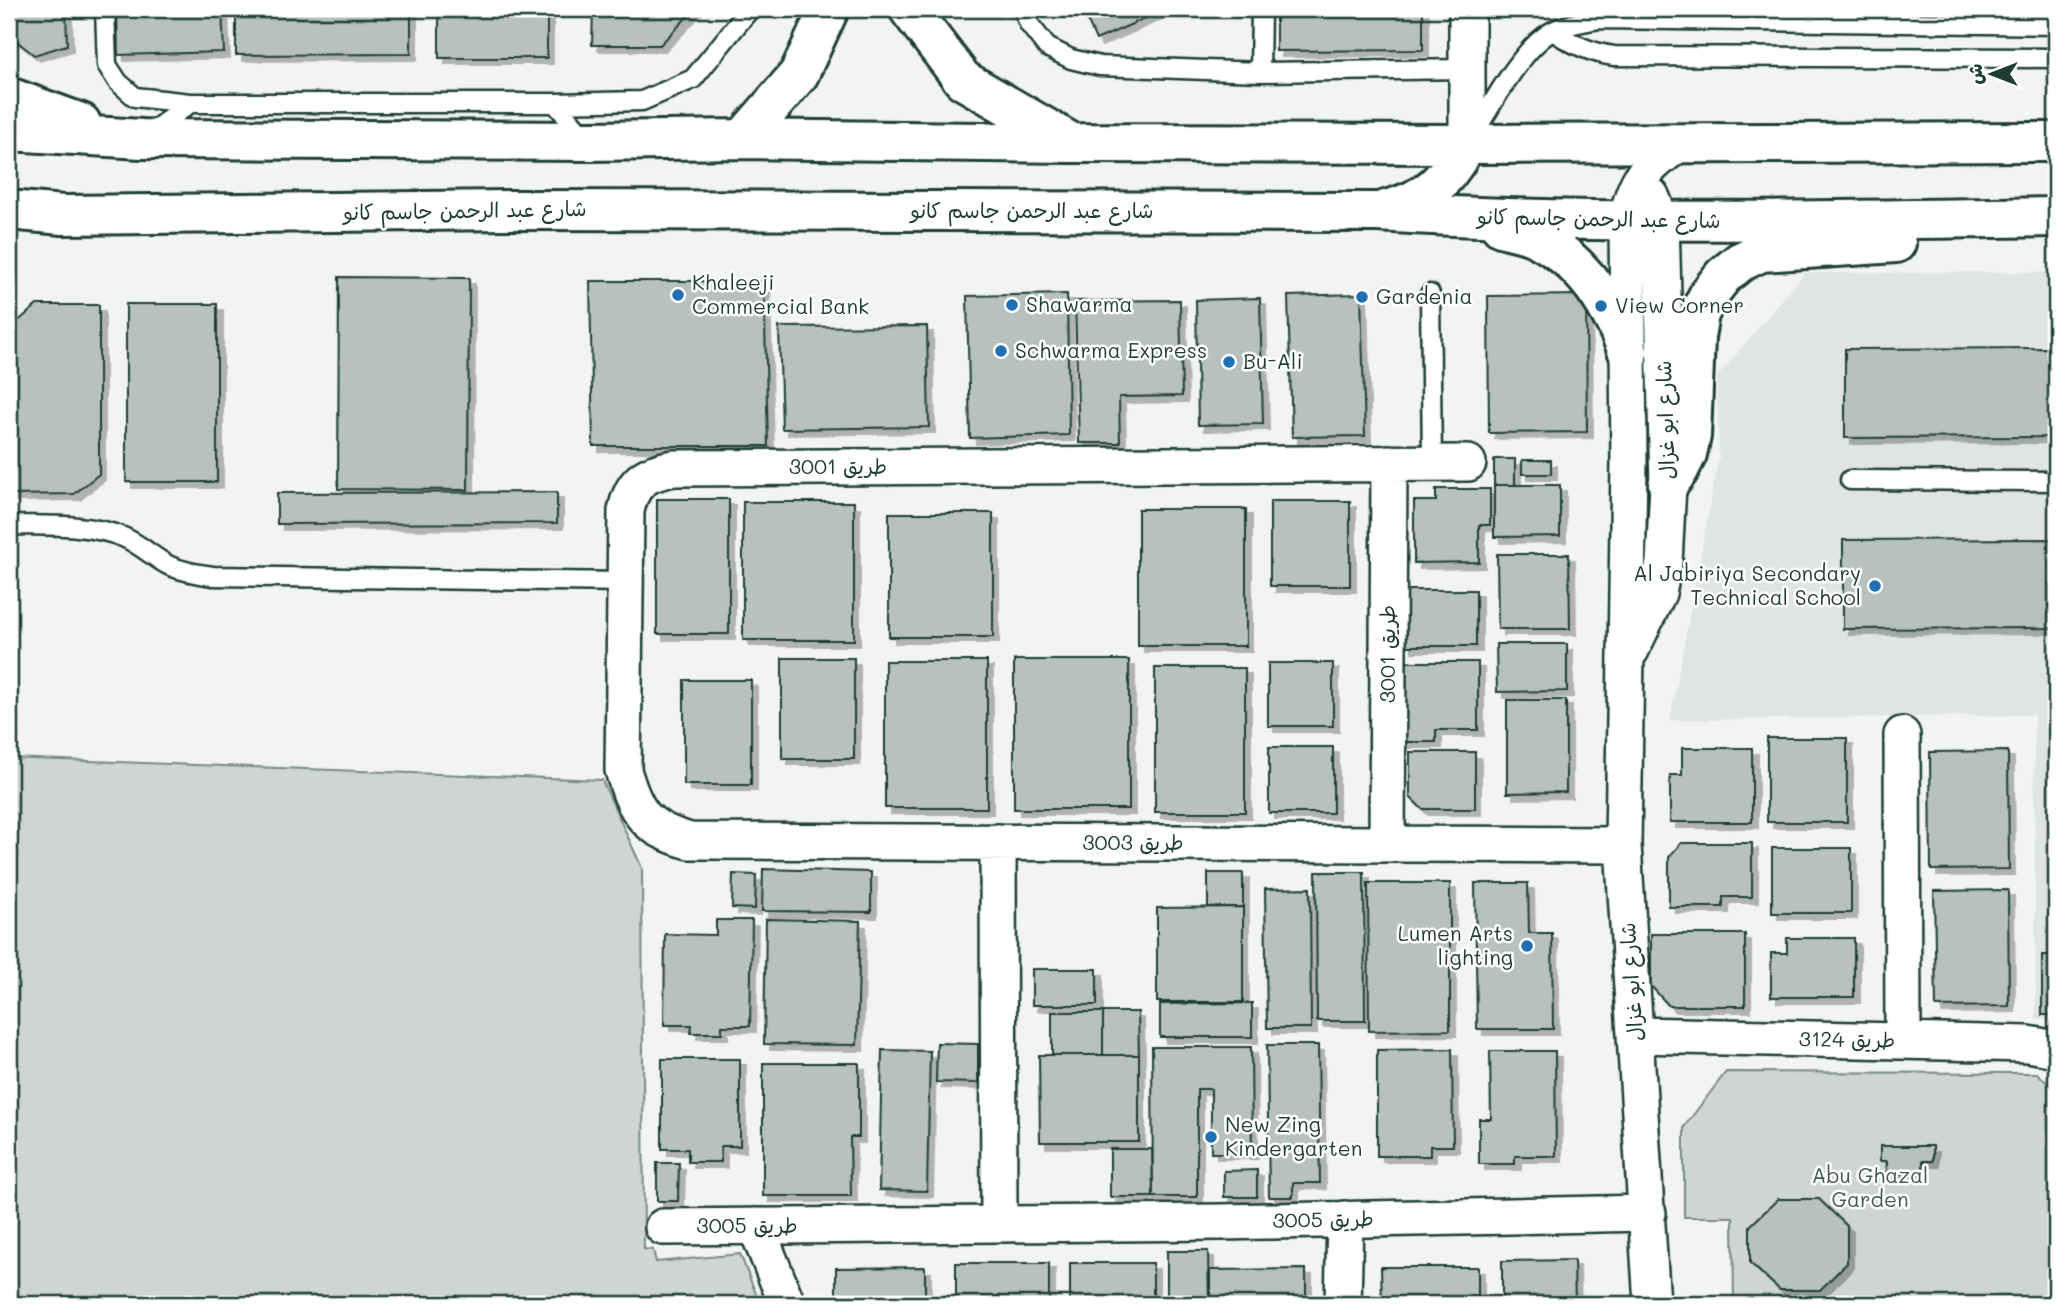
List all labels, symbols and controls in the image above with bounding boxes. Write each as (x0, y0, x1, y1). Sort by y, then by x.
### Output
north arrow (1956, 38, 2026, 108)
text: ش (1962, 63, 1987, 84)
street label: شارع عبد الرحمن جاسم كانو (341, 194, 587, 229)
street label: شارع عبد الرحمن جاسم كانو (908, 196, 1154, 227)
street label: شارع عبد الرحمن جاسم كانو (1475, 202, 1721, 237)
place label: Khaleeji Commercial Bank (692, 268, 869, 319)
place label: Gardenia (1376, 282, 1473, 309)
marker: Khaleeji Commercial Bank (670, 287, 686, 303)
marker: Gardenia (1354, 289, 1370, 305)
place label: Shawarma (1026, 290, 1133, 317)
place label: View Corner (1615, 291, 1744, 318)
marker: Shawarma (1004, 297, 1020, 313)
marker: View Corner (1593, 298, 1609, 314)
place label: Schwarma Express (1015, 336, 1207, 363)
marker: Schwarma Express (993, 343, 1009, 359)
place label: Bu-Ali (1243, 347, 1303, 374)
marker: Bu-Ali (1221, 354, 1237, 370)
street label: شارع ابو غزال (1649, 360, 1683, 480)
street label: طريق 3001 (789, 452, 887, 479)
place label: Al Jabiriya Secondary Technical School (1633, 559, 1861, 610)
marker: Al Jabiriya Secondary Technical School (1867, 578, 1883, 594)
street label: طريق 3001 (1373, 605, 1400, 703)
street label: طريق 3003 (1082, 828, 1184, 855)
place label: Lumen Arts lighting (1398, 919, 1513, 970)
street label: شارع ابو غزال (1613, 922, 1651, 1042)
marker: Lumen Arts lighting (1519, 938, 1535, 954)
street label: طريق 3124 (1799, 1024, 1896, 1053)
place label: New Zing Kindergarten (1225, 1110, 1362, 1161)
marker: New Zing Kindergarten (1203, 1129, 1219, 1145)
park label: Abu Ghazal Garden (1812, 1161, 1928, 1212)
street label: طريق 3005 (1272, 1204, 1374, 1233)
street label: طريق 3005 (696, 1211, 798, 1238)

